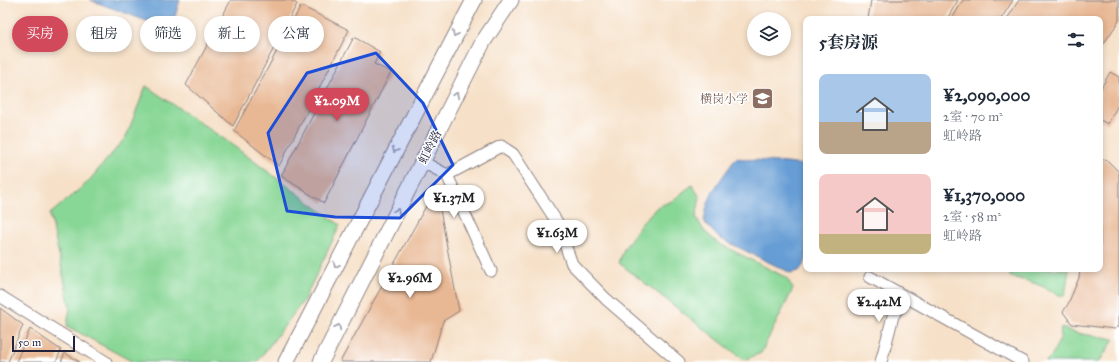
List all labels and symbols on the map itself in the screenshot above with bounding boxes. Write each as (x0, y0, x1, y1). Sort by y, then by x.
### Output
one-way arrow (452, 30, 460, 37)
school or university icon: 横岗小学 (750, 86, 776, 112)
pin: ¥2.09M (304, 88, 370, 122)
one-way arrow (451, 92, 459, 100)
place label: 横岗小学 (700, 92, 748, 106)
street label: 虹岭路 (416, 128, 444, 166)
one-way arrow (393, 146, 400, 153)
pin: ¥1.37M (421, 185, 487, 219)
one-way arrow (393, 208, 400, 216)
pin: ¥1.63M (524, 220, 590, 254)
one-way arrow (333, 261, 341, 269)
pin: ¥2.96M (377, 265, 443, 299)
pin: ¥2.42M (846, 289, 912, 323)
one-way arrow (334, 324, 341, 331)
scale bar (12, 334, 75, 353)

